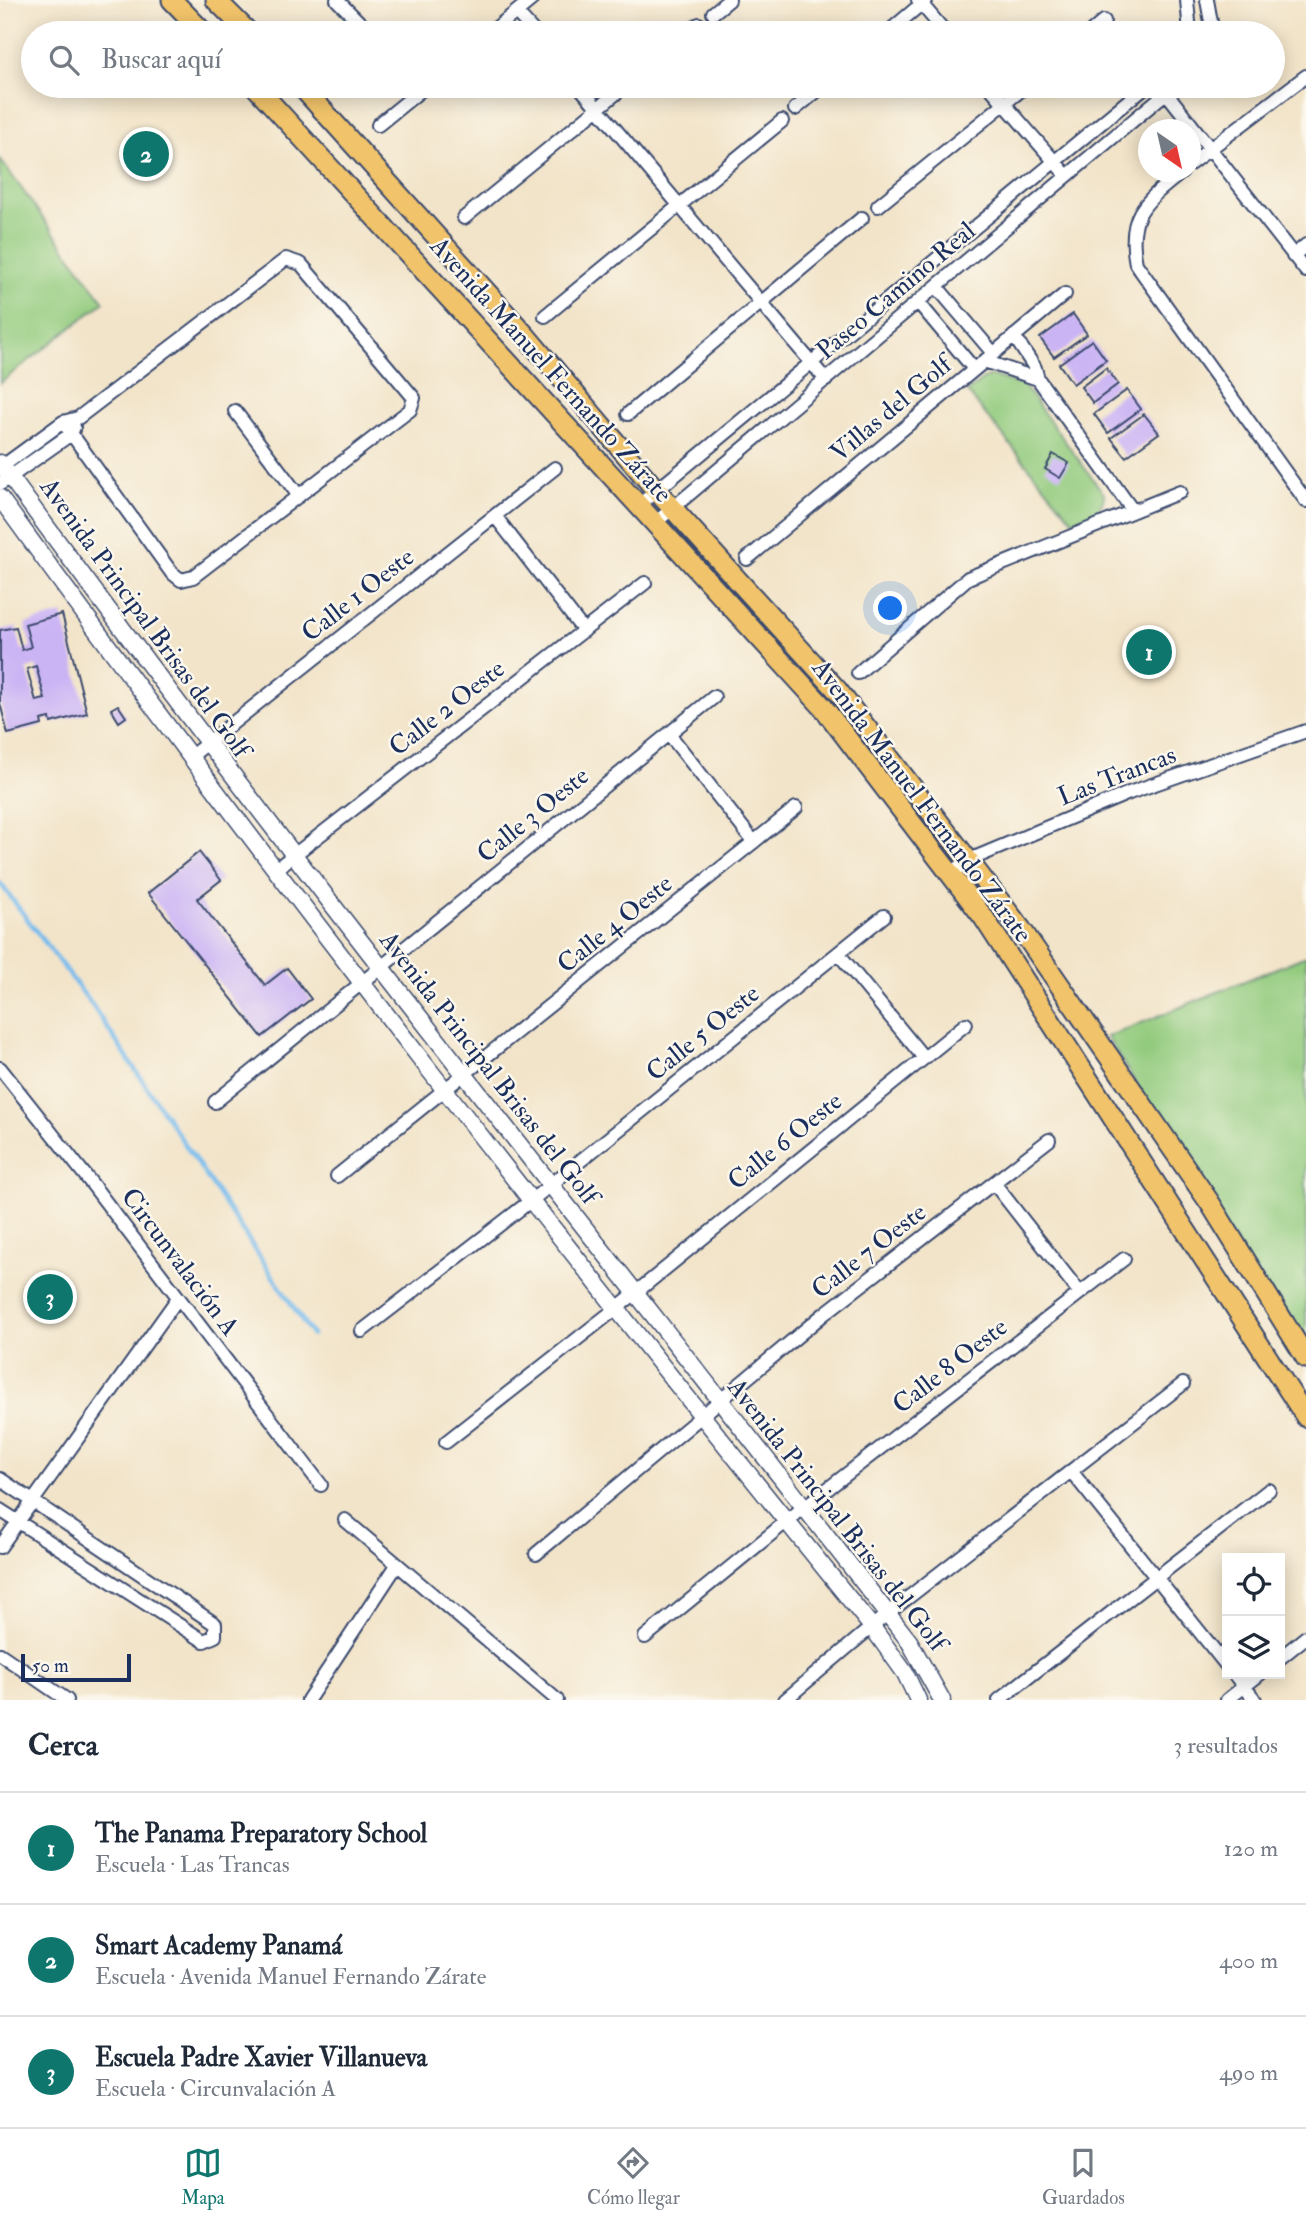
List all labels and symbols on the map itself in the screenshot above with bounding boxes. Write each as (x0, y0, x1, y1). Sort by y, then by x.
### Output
north arrow (1138, 119, 1201, 182)
pin: 2 (123, 128, 169, 180)
street label: Paseo Camino Real (810, 215, 982, 367)
street label: Avenida Manuel Fernando Zárate (422, 230, 679, 510)
street label: Villas del Golf (824, 347, 961, 469)
street label: Avenida Principal Brisas del Golf (31, 471, 259, 767)
street label: Calle 1 Oeste (295, 541, 421, 649)
your location (873, 591, 907, 625)
pin: 1 (1126, 626, 1172, 678)
street label: Avenida Manuel Fernando Zárate (804, 652, 1039, 949)
street label: Calle 2 Oeste (383, 653, 511, 763)
street label: Las Trancas (1053, 739, 1181, 813)
street label: Calle 3 Oeste (471, 760, 596, 870)
street label: Calle 4 Oeste (551, 868, 679, 980)
street label: Avenida Principal Brisas del Golf (371, 924, 608, 1214)
street label: Calle 5 Oeste (640, 978, 766, 1088)
street label: Calle 6 Oeste (721, 1085, 849, 1197)
street label: Circunvalación A (114, 1182, 246, 1343)
street label: Calle 7 Oeste (805, 1196, 933, 1306)
pin: 3 (27, 1271, 73, 1323)
street label: Calle 8 Oeste (886, 1311, 1014, 1421)
street label: Avenida Principal Brisas del Golf (719, 1371, 956, 1661)
scale bar (21, 1651, 131, 1683)

